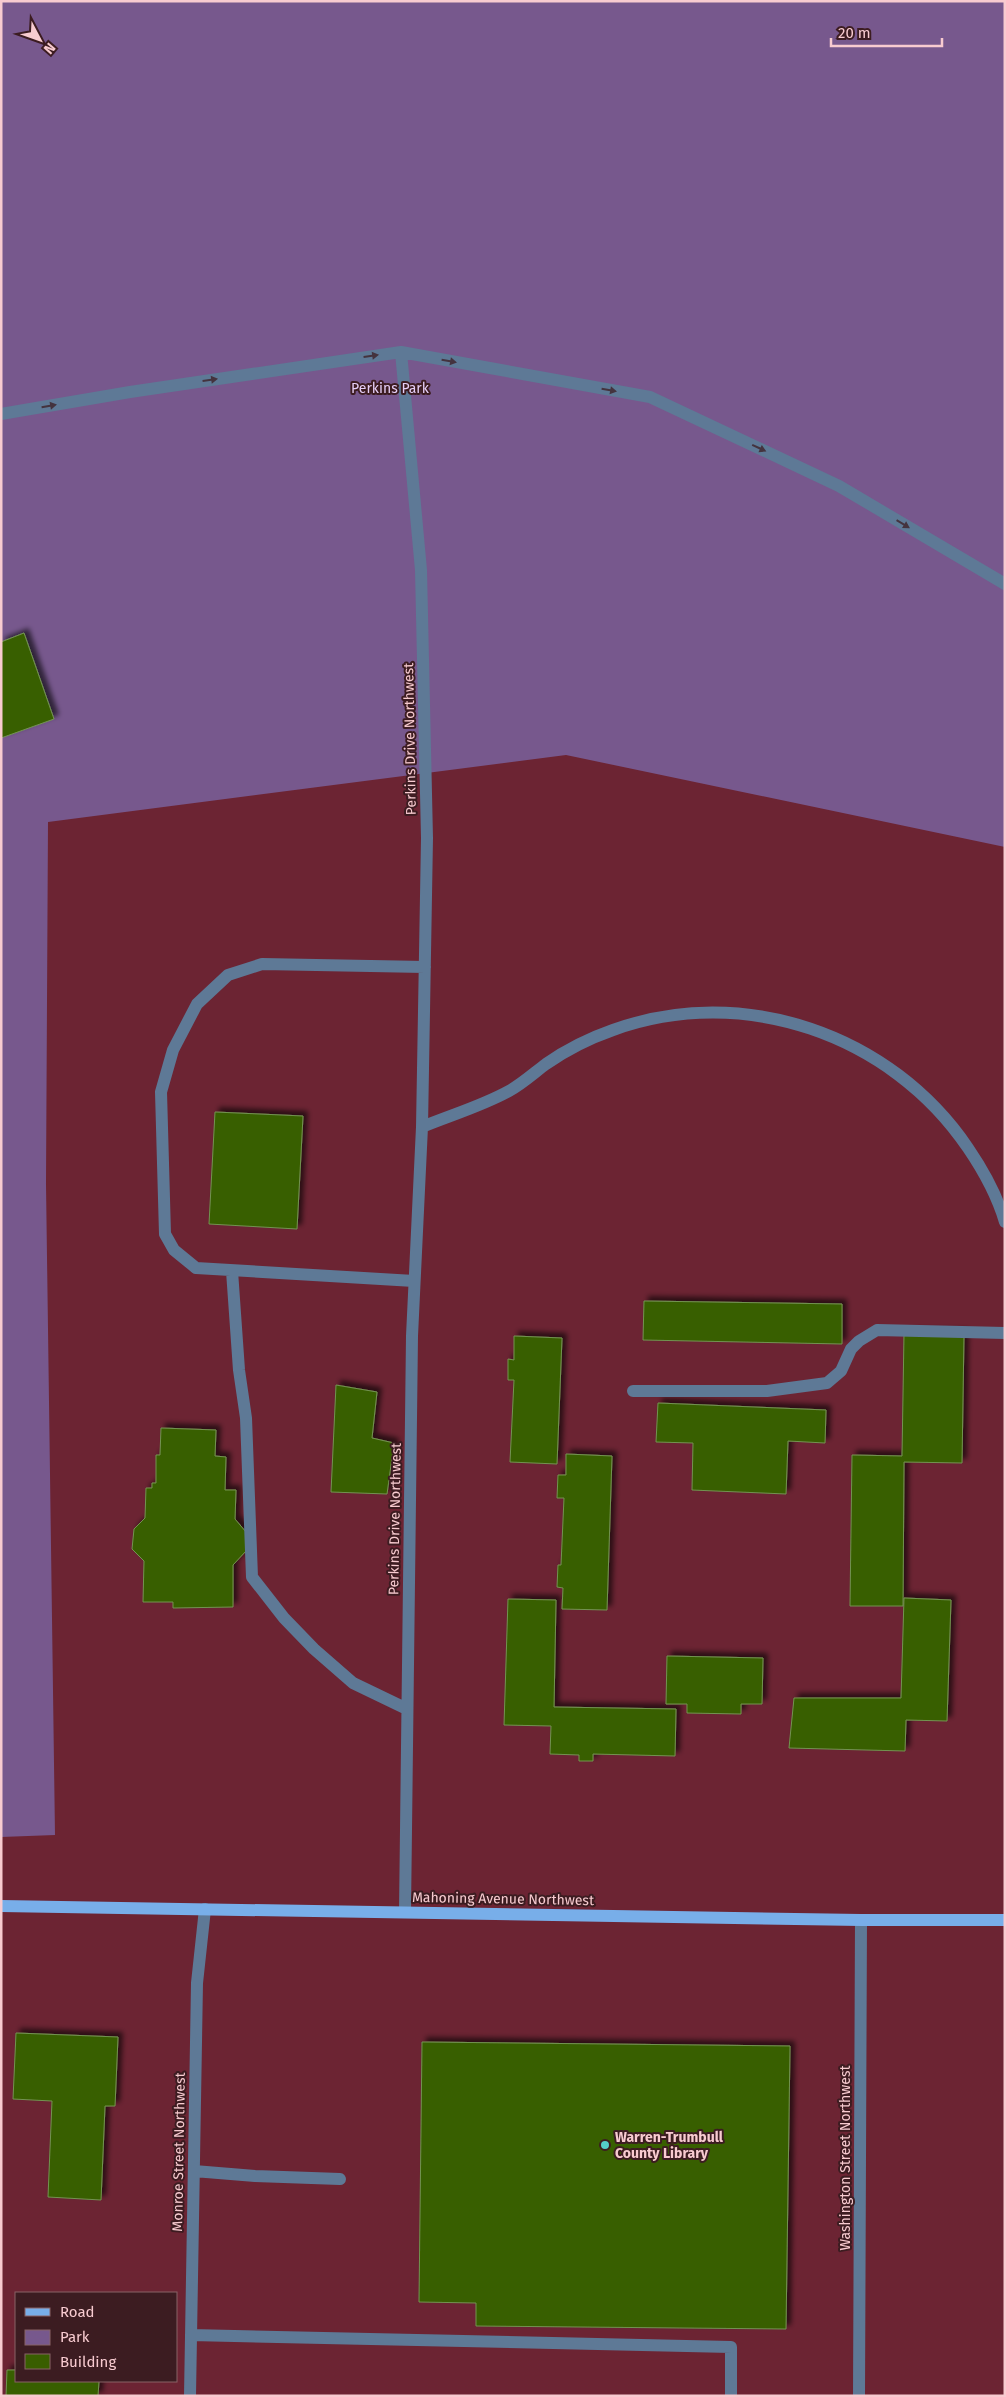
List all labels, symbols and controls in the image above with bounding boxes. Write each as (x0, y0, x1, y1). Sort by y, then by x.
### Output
north arrow (15, 15, 65, 65)
scale bar (831, 15, 942, 47)
text: 20 m (838, 24, 871, 42)
text: N (40, 39, 59, 57)
one-way arrow (363, 352, 379, 360)
one-way arrow (441, 357, 457, 365)
one-way arrow (202, 376, 218, 384)
park label: Perkins Park (351, 380, 430, 397)
one-way arrow (601, 386, 617, 394)
one-way arrow (42, 401, 58, 409)
one-way arrow (752, 445, 766, 453)
one-way arrow (897, 519, 910, 528)
street label: Perkins Drive Northwest (400, 662, 420, 815)
street label: Perkins Drive Northwest (385, 1442, 405, 1595)
street label: Mahoning Avenue Northwest (412, 1889, 595, 1909)
street label: Washington Street Northwest (837, 2065, 854, 2251)
street label: Monroe Street Northwest (169, 2071, 189, 2232)
place label: Warren-Trumbull County Library (615, 2129, 724, 2162)
marker: Warren-Trumbull County Library (599, 2139, 611, 2151)
legend (15, 2292, 178, 2382)
text: Road (60, 2303, 95, 2321)
text: Park (60, 2328, 90, 2346)
text: Building (60, 2353, 116, 2371)

